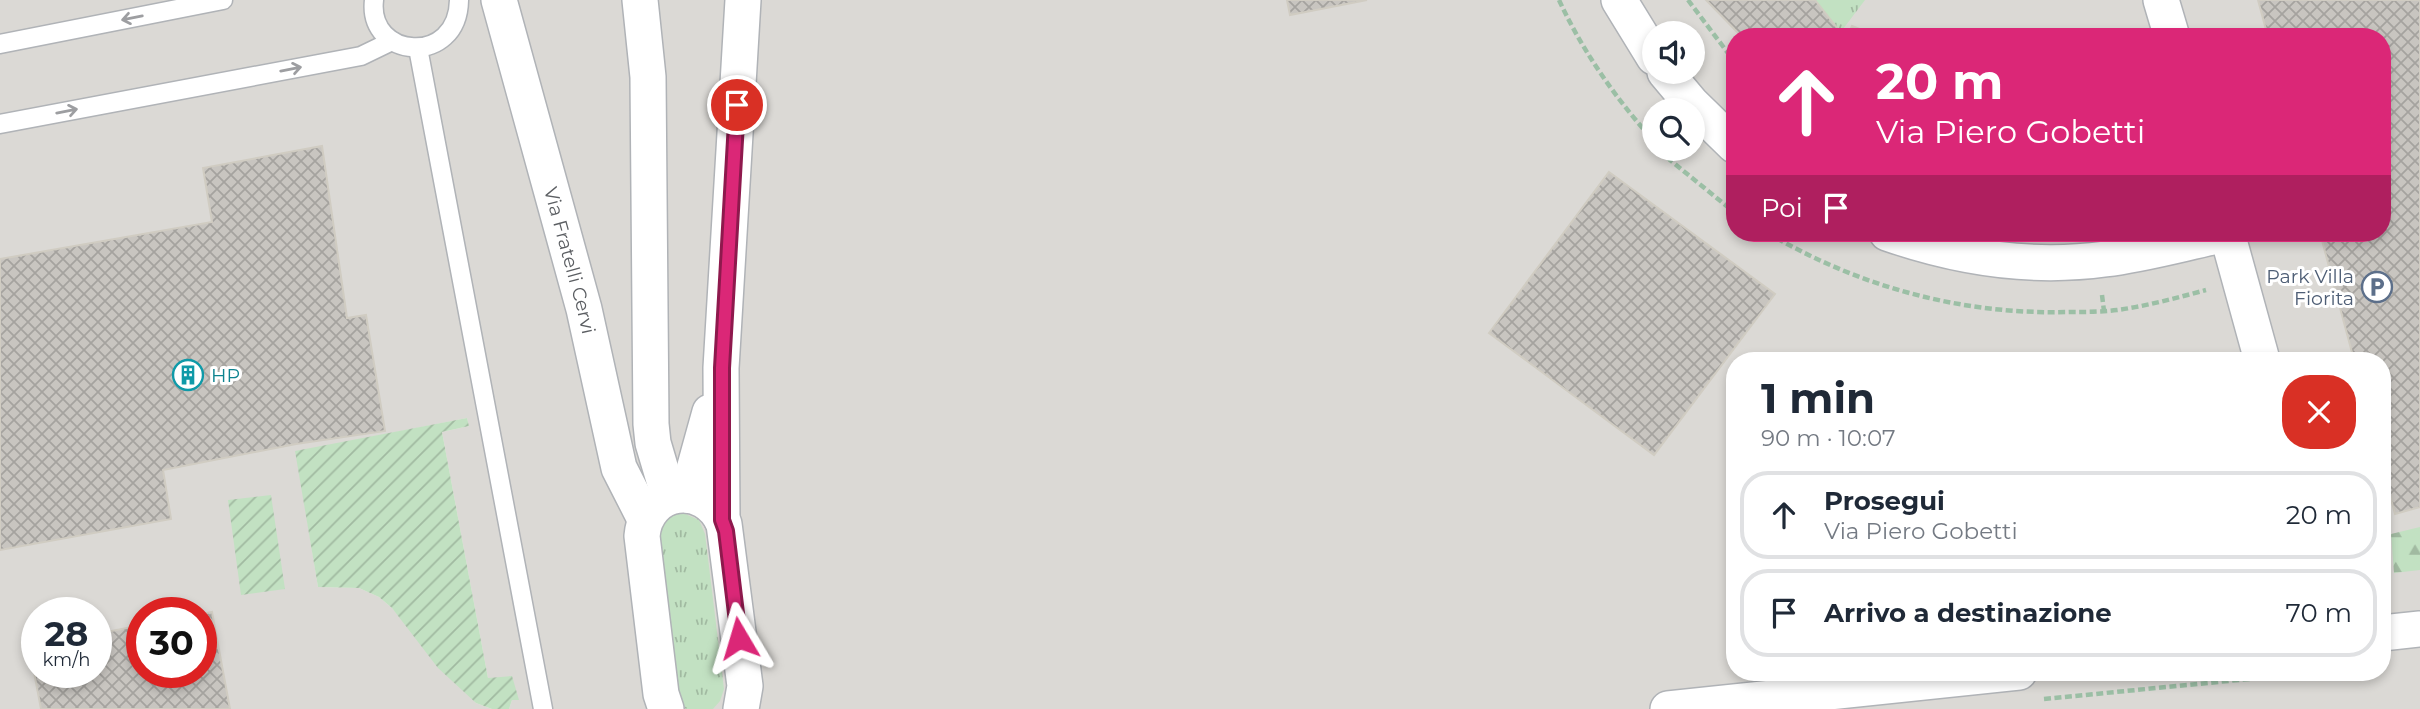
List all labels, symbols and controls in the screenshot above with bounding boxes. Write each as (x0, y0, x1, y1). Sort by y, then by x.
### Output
one-way arrow (121, 12, 144, 26)
map controls (1642, 21, 1705, 161)
button: sound (1642, 21, 1705, 84)
text: 20 m (1876, 52, 2003, 111)
icon: ahead (1761, 56, 1852, 147)
one-way arrow (279, 62, 302, 76)
pin (707, 75, 767, 135)
icon: arrive (718, 86, 756, 124)
button: search (1642, 98, 1705, 161)
one-way arrow (55, 104, 78, 117)
text: Via Piero Gobetti (1876, 112, 2145, 151)
street label: Via Fratelli Cervi (539, 184, 601, 336)
icon: arrive (1817, 189, 1855, 227)
text: Poi (1761, 192, 1803, 224)
place label: Park Villa Fiorita (2266, 265, 2354, 310)
parking icon: Park Villa Fiorita (2360, 270, 2394, 304)
building icon: HP (171, 358, 205, 392)
place label: HP (211, 364, 240, 387)
text: 1 min (1761, 372, 1875, 424)
button: close (2282, 375, 2356, 449)
text: 90 m · 10:07 (1761, 424, 1896, 452)
text: Prosegui (1824, 485, 1945, 517)
icon: ahead (1765, 496, 1803, 534)
text: 20 m (2286, 499, 2352, 531)
text: Via Piero Gobetti (1824, 517, 2018, 545)
icon: arrive (1765, 594, 1803, 632)
speed limit sign: 30 (126, 597, 217, 688)
text: Arrivo a destinazione (1824, 597, 2112, 629)
text: 70 m (2286, 597, 2352, 629)
position arrow (702, 601, 776, 675)
text: 28 (45, 612, 88, 655)
text: km/h (42, 649, 91, 671)

